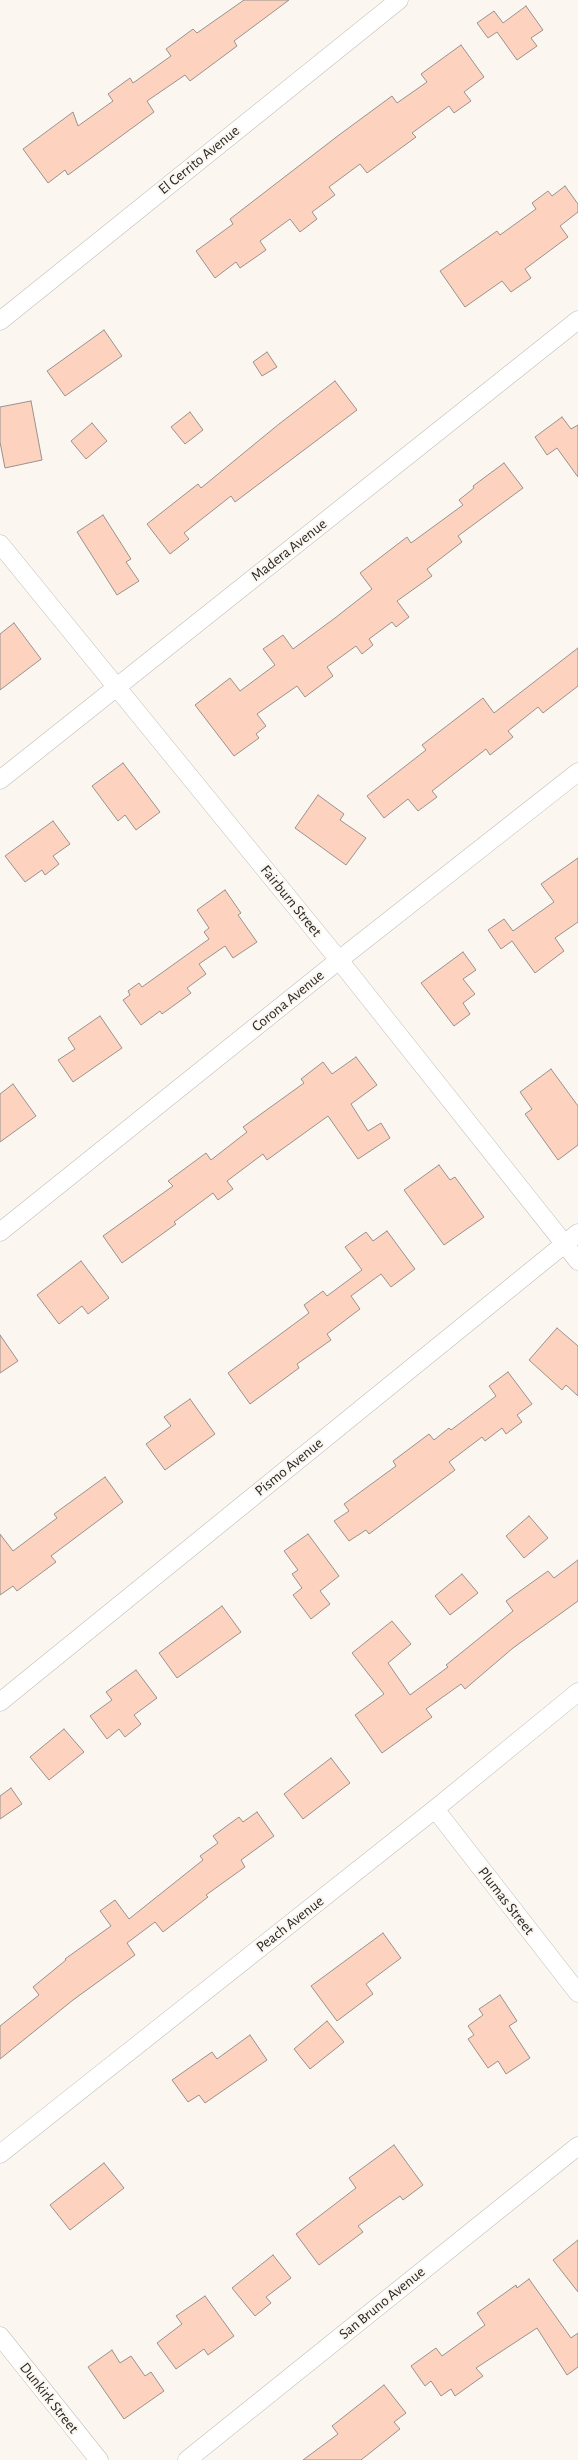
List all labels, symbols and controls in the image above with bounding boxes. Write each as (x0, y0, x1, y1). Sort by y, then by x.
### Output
street label: El Cerrito Avenue (155, 122, 243, 198)
street label: Madera Avenue (248, 515, 330, 585)
street label: Fairburn Street (257, 862, 325, 940)
street label: Corona Avenue (248, 966, 328, 1036)
street label: Pismo Avenue (251, 1434, 327, 1500)
street label: Plumas Street (474, 1863, 538, 1939)
street label: Peach Avenue (253, 1892, 327, 1956)
street label: San Bruno Avenue (335, 2263, 429, 2343)
street label: Dunkirk Street (16, 2359, 82, 2437)

